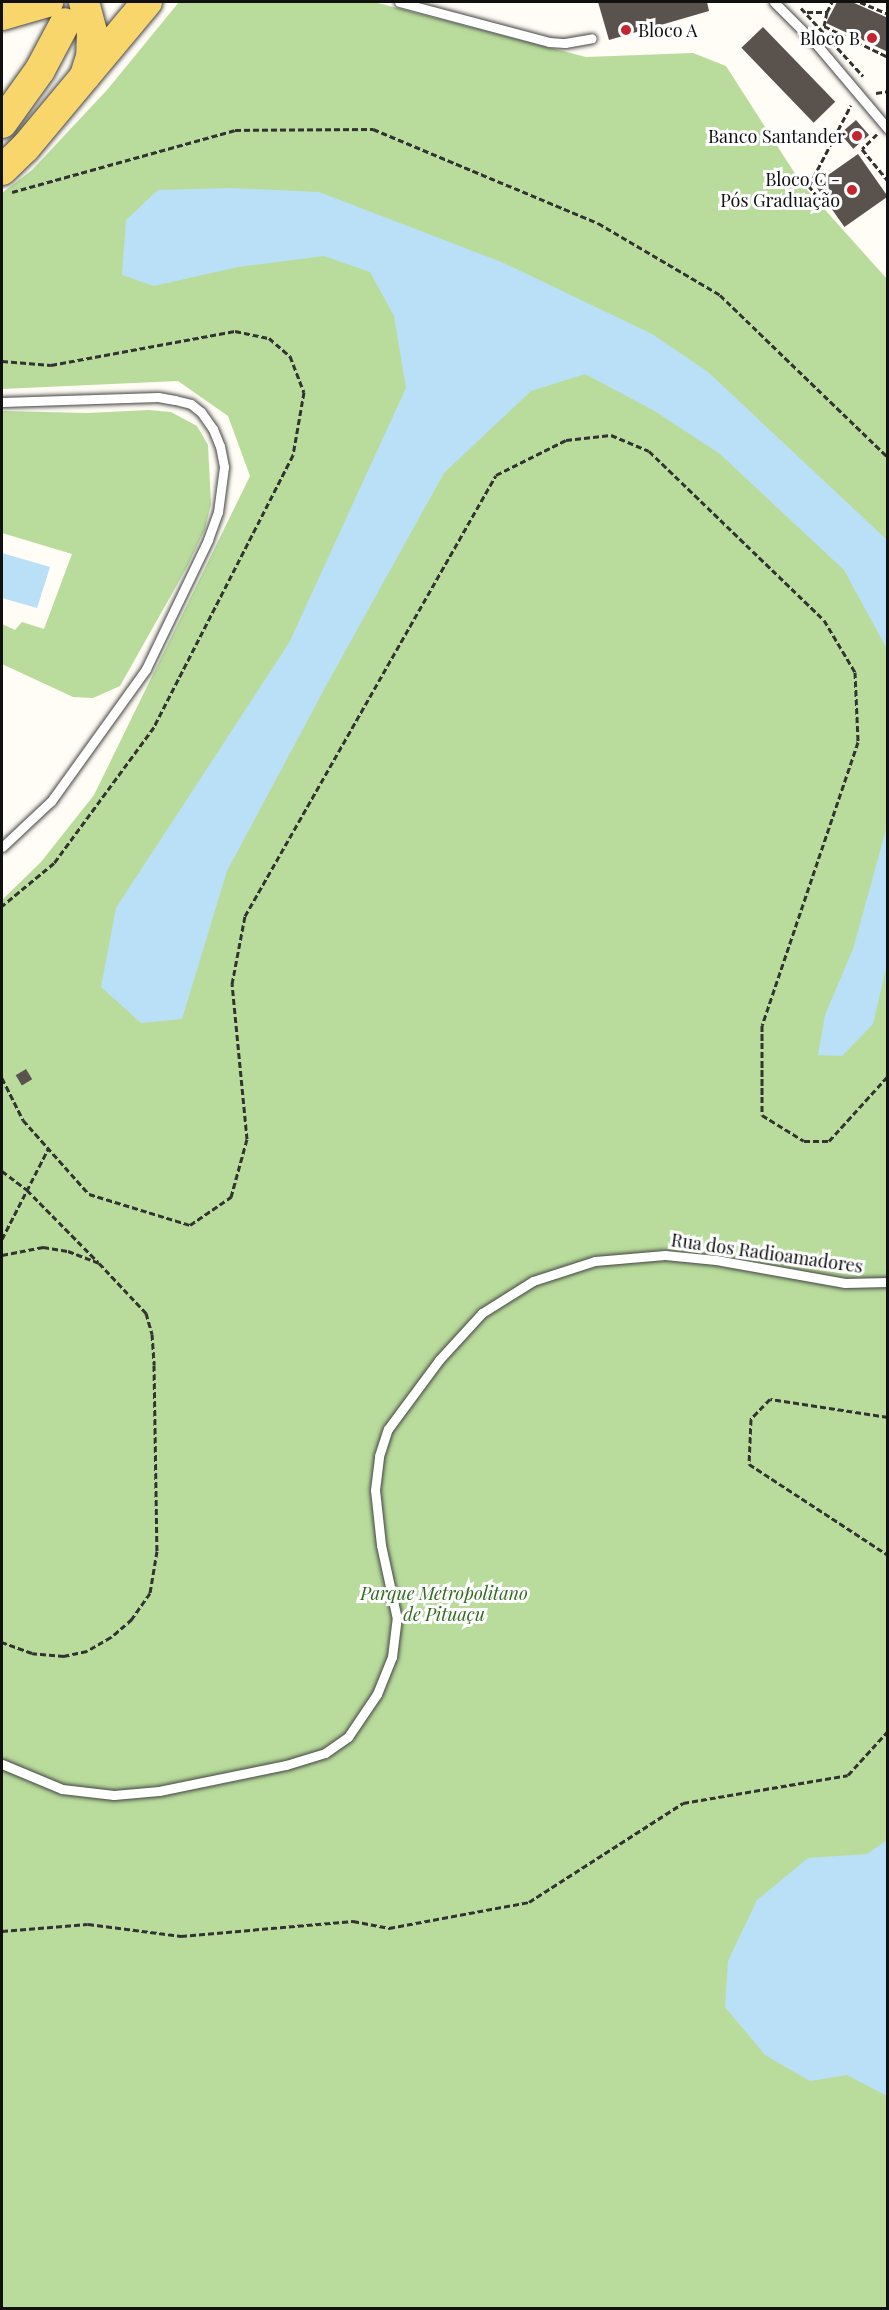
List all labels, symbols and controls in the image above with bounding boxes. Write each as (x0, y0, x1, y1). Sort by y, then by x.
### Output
place label: Bloco A (638, 19, 698, 41)
marker: Bloco A (619, 23, 633, 37)
place label: Bloco B (800, 27, 860, 49)
marker: Bloco B (865, 31, 879, 45)
place label: Banco Santander (708, 125, 845, 147)
marker: Banco Santander (850, 129, 864, 143)
place label: Bloco C - Pós Graduação (720, 169, 840, 212)
marker: Bloco C - Pós Graduação (845, 183, 859, 197)
street label: Rua dos Radioamadores (670, 1229, 864, 1277)
park label: Parque Metropolitano de Pituaçu (360, 1583, 528, 1626)

